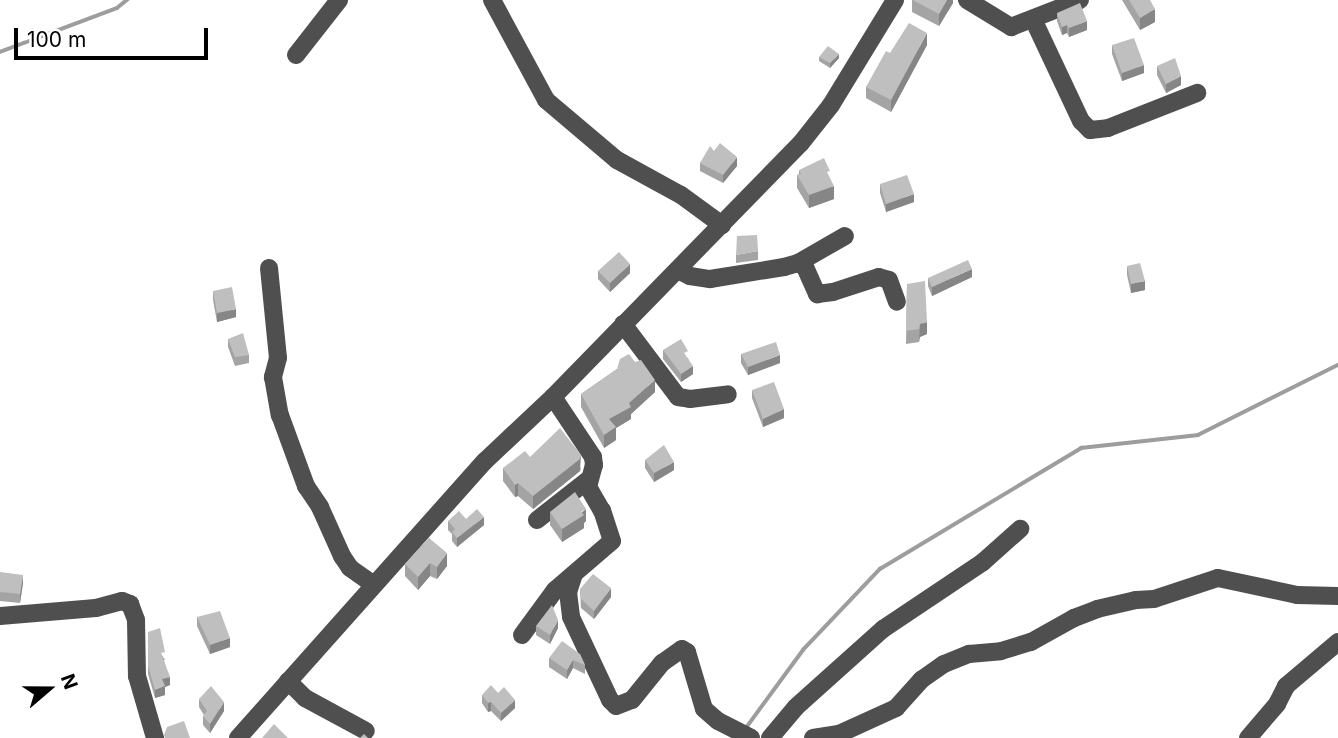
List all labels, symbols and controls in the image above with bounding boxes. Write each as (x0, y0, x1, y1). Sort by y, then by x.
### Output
scale bar (18, 14, 212, 58)
text: 100 m (27, 27, 86, 52)
north arrow (14, 654, 84, 724)
text: N (56, 671, 82, 692)

